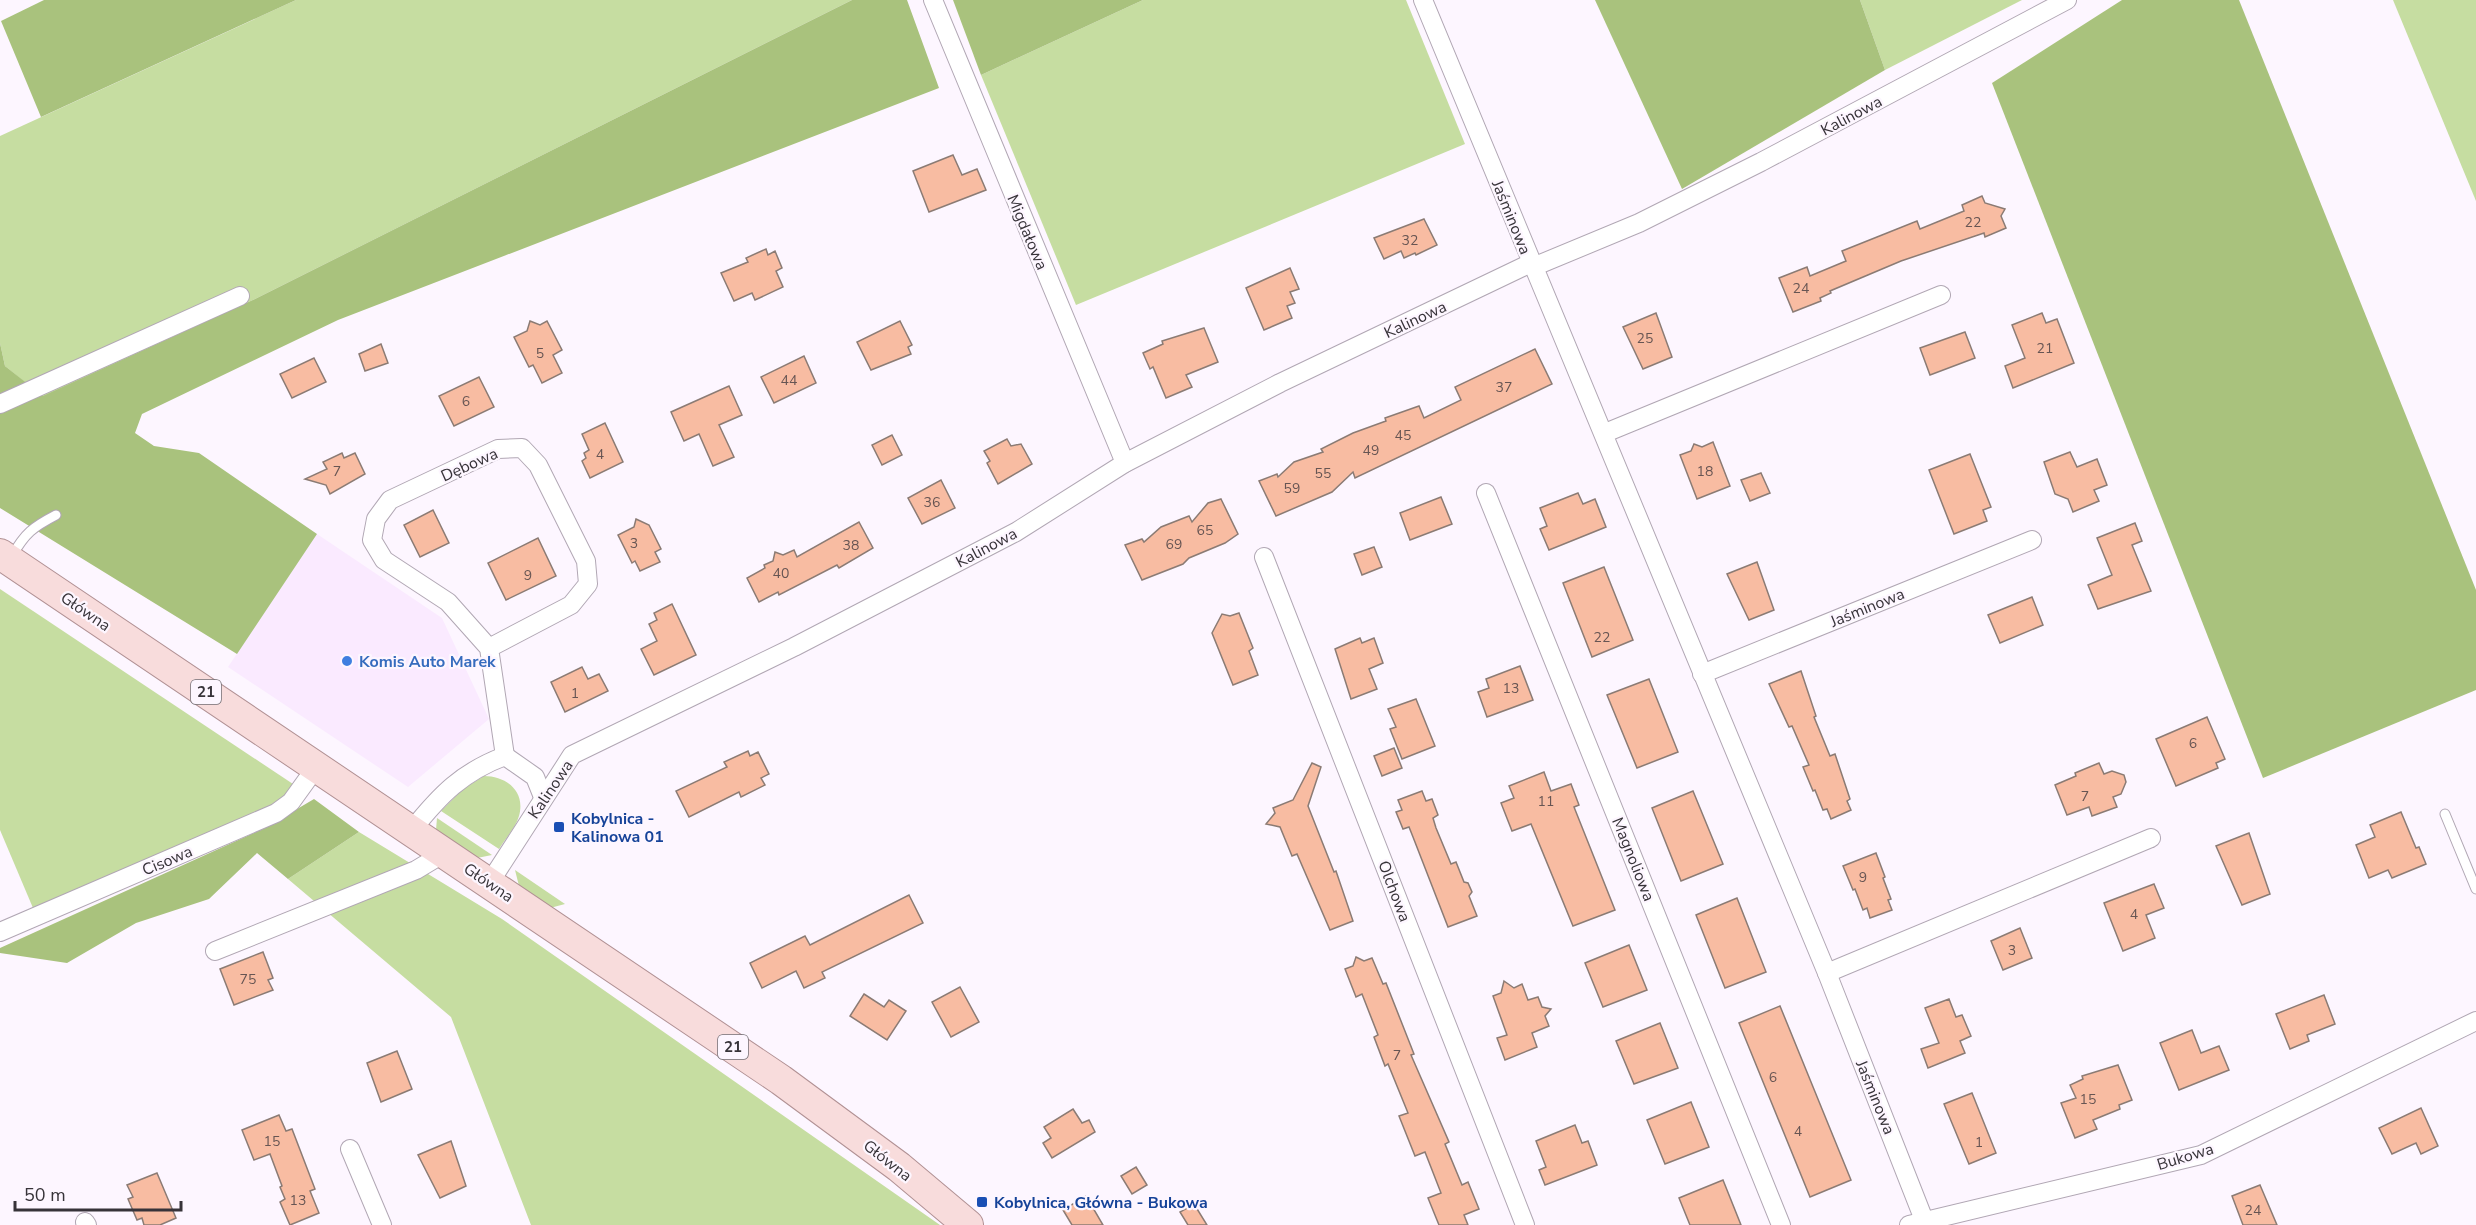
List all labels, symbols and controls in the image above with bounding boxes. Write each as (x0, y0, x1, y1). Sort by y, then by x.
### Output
street label: Kalinowa (1817, 91, 1886, 141)
street label: Jaśminowa (1486, 176, 1536, 258)
street label: Migdałowa (1001, 191, 1053, 273)
house number: 22 (1965, 213, 1981, 232)
house number: 32 (1402, 231, 1418, 250)
house number: 24 (1793, 279, 1809, 298)
street label: Kalinowa (1381, 296, 1450, 344)
house number: 25 (1637, 329, 1653, 348)
house number: 21 (2037, 339, 2053, 358)
house number: 5 (536, 344, 544, 363)
house number: 44 (781, 371, 797, 390)
house number: 37 (1496, 378, 1512, 397)
house number: 6 (462, 392, 470, 411)
house number: 45 (1395, 426, 1411, 445)
house number: 49 (1363, 441, 1379, 460)
street label: Dębowa (437, 443, 501, 487)
house number: 4 (596, 445, 604, 464)
house number: 7 (333, 462, 341, 481)
house number: 18 (1697, 462, 1713, 481)
house number: 55 (1315, 464, 1331, 483)
house number: 59 (1284, 479, 1300, 498)
house number: 36 (924, 493, 940, 512)
house number: 65 (1197, 521, 1213, 540)
street label: Kalinowa (952, 523, 1021, 573)
house number: 3 (630, 534, 638, 553)
house number: 69 (1166, 535, 1182, 554)
house number: 38 (843, 536, 859, 555)
house number: 40 (773, 564, 789, 583)
house number: 9 (524, 566, 532, 585)
street label: Jaśminowa (1826, 583, 1908, 633)
street label: Główna (56, 587, 115, 637)
house number: 22 (1594, 628, 1610, 647)
place label: Komis Auto Marek (359, 651, 496, 673)
marker: Komis Auto Marek (340, 654, 354, 668)
house number: 13 (1503, 679, 1519, 698)
road number: 21 (191, 680, 221, 704)
house number: 1 (571, 684, 579, 703)
house number: 6 (2189, 734, 2197, 753)
street label: Kalinowa (523, 756, 579, 823)
house number: 7 (2081, 787, 2089, 806)
house number: 11 (1538, 792, 1554, 811)
place label: Kobylnica - Kalinowa 01 (571, 808, 664, 848)
street label: Magnoliowa (1606, 814, 1660, 905)
marker: Kobylnica - Kalinowa 01 (552, 820, 566, 834)
street label: Cisowa (139, 840, 196, 881)
street label: Główna (459, 858, 518, 908)
street label: Olchowa (1372, 858, 1416, 925)
house number: 9 (1859, 868, 1867, 887)
house number: 4 (2130, 905, 2138, 924)
house number: 3 (2008, 941, 2016, 960)
house number: 75 (240, 970, 256, 989)
road number: 21 (718, 1035, 748, 1059)
house number: 7 (1393, 1046, 1401, 1065)
street label: Jaśminowa (1850, 1056, 1900, 1138)
house number: 6 (1769, 1068, 1777, 1087)
house number: 15 (2080, 1090, 2096, 1109)
house number: 4 (1794, 1122, 1802, 1141)
house number: 15 (264, 1132, 280, 1151)
house number: 1 (1975, 1133, 1983, 1152)
street label: Główna (859, 1135, 916, 1187)
street label: Bukowa (2154, 1138, 2216, 1176)
scale bar (15, 1174, 182, 1212)
text: 50 m (24, 1183, 66, 1207)
house number: 13 (290, 1191, 306, 1210)
place label: Kobylnica, Główna - Bukowa (994, 1192, 1208, 1214)
marker: Kobylnica, Główna - Bukowa (975, 1195, 989, 1209)
house number: 24 (2245, 1201, 2261, 1220)

